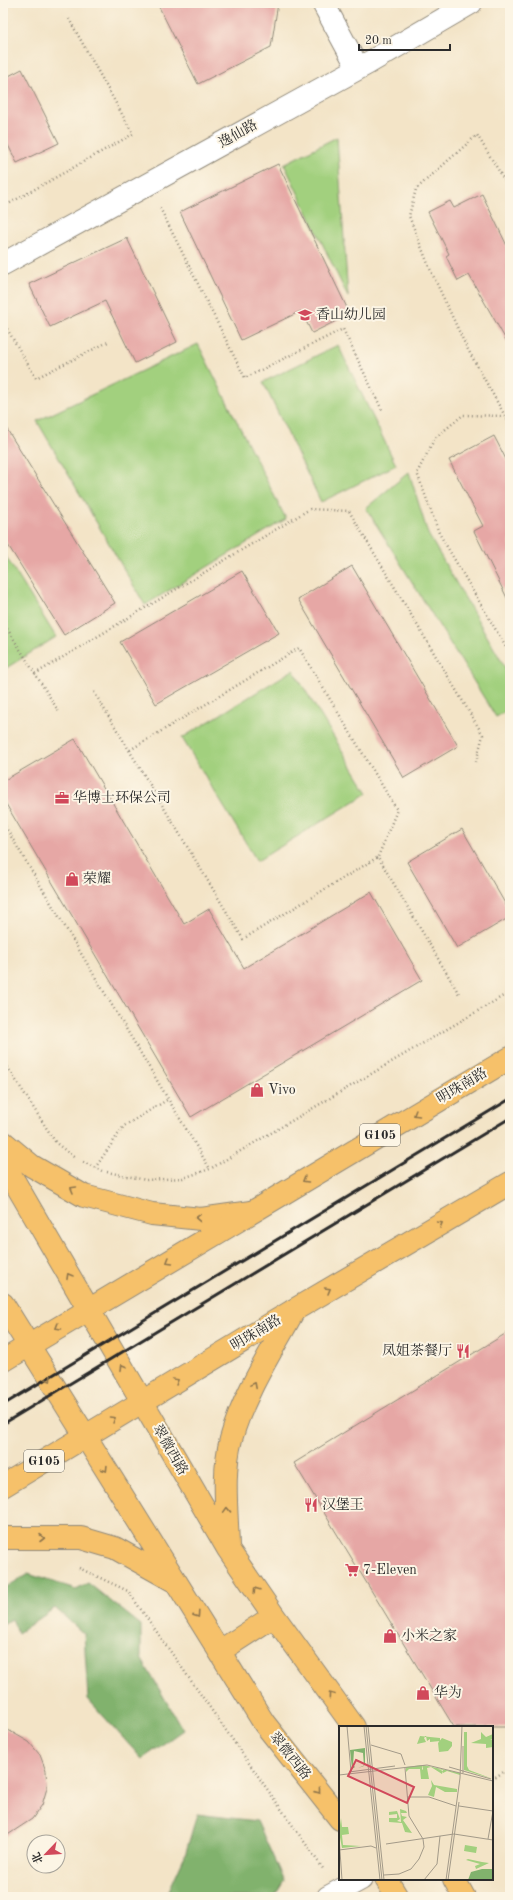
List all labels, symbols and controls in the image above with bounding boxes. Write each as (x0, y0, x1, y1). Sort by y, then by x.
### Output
scale bar (359, 26, 450, 52)
text: 20 m (365, 35, 392, 47)
street label: 逸仙路 (216, 117, 260, 150)
school or university icon: 香山幼儿园 (297, 307, 313, 323)
place label: 香山幼儿园 (316, 307, 386, 322)
office icon: 华博士环保公司 (54, 790, 70, 806)
place label: 华博士环保公司 (73, 790, 171, 805)
shop icon: 荣耀 (64, 871, 80, 887)
place label: 荣耀 (83, 871, 111, 886)
street label: 明珠南路 (434, 1065, 490, 1106)
shop icon: Vivo (249, 1082, 265, 1098)
place label: Vivo (268, 1083, 296, 1097)
one-way arrow (413, 1109, 420, 1116)
road number: G105 (360, 1124, 400, 1146)
one-way arrow (302, 1176, 309, 1183)
one-way arrow (70, 1187, 77, 1194)
one-way arrow (195, 1214, 201, 1222)
one-way arrow (436, 1221, 443, 1228)
one-way arrow (166, 1257, 173, 1264)
one-way arrow (66, 1273, 73, 1280)
one-way arrow (324, 1287, 331, 1294)
street label: 明珠南路 (228, 1312, 284, 1353)
one-way arrow (55, 1323, 62, 1330)
place label: 凤姐茶餐厅 (382, 1343, 452, 1358)
restaurant icon: 凤姐茶餐厅 (455, 1343, 471, 1359)
one-way arrow (120, 1364, 127, 1372)
one-way arrow (44, 1375, 52, 1382)
one-way arrow (172, 1379, 179, 1386)
one-way arrow (249, 1382, 257, 1389)
one-way arrow (109, 1416, 116, 1423)
street label: 翠微西路 (150, 1422, 191, 1478)
road number: G105 (24, 1450, 64, 1472)
one-way arrow (101, 1465, 108, 1472)
restaurant icon: 汉堡王 (303, 1497, 319, 1513)
place label: 汉堡王 (322, 1497, 364, 1512)
one-way arrow (222, 1507, 231, 1513)
one-way arrow (39, 1534, 45, 1542)
supermarket icon: 7-Eleven (344, 1562, 360, 1578)
place label: 7-Eleven (363, 1563, 417, 1577)
one-way arrow (254, 1587, 261, 1594)
one-way arrow (192, 1611, 199, 1618)
shop icon: 小米之家 (382, 1628, 398, 1644)
place label: 小米之家 (401, 1628, 457, 1643)
shop icon: 华为 (415, 1685, 431, 1701)
place label: 华为 (434, 1685, 462, 1700)
one-way arrow (329, 1693, 336, 1700)
inset map (339, 1726, 493, 1880)
street label: 翠微西路 (267, 1729, 314, 1782)
one-way arrow (313, 1786, 320, 1793)
north arrow (26, 1834, 66, 1874)
text: 北 (30, 1850, 46, 1865)

